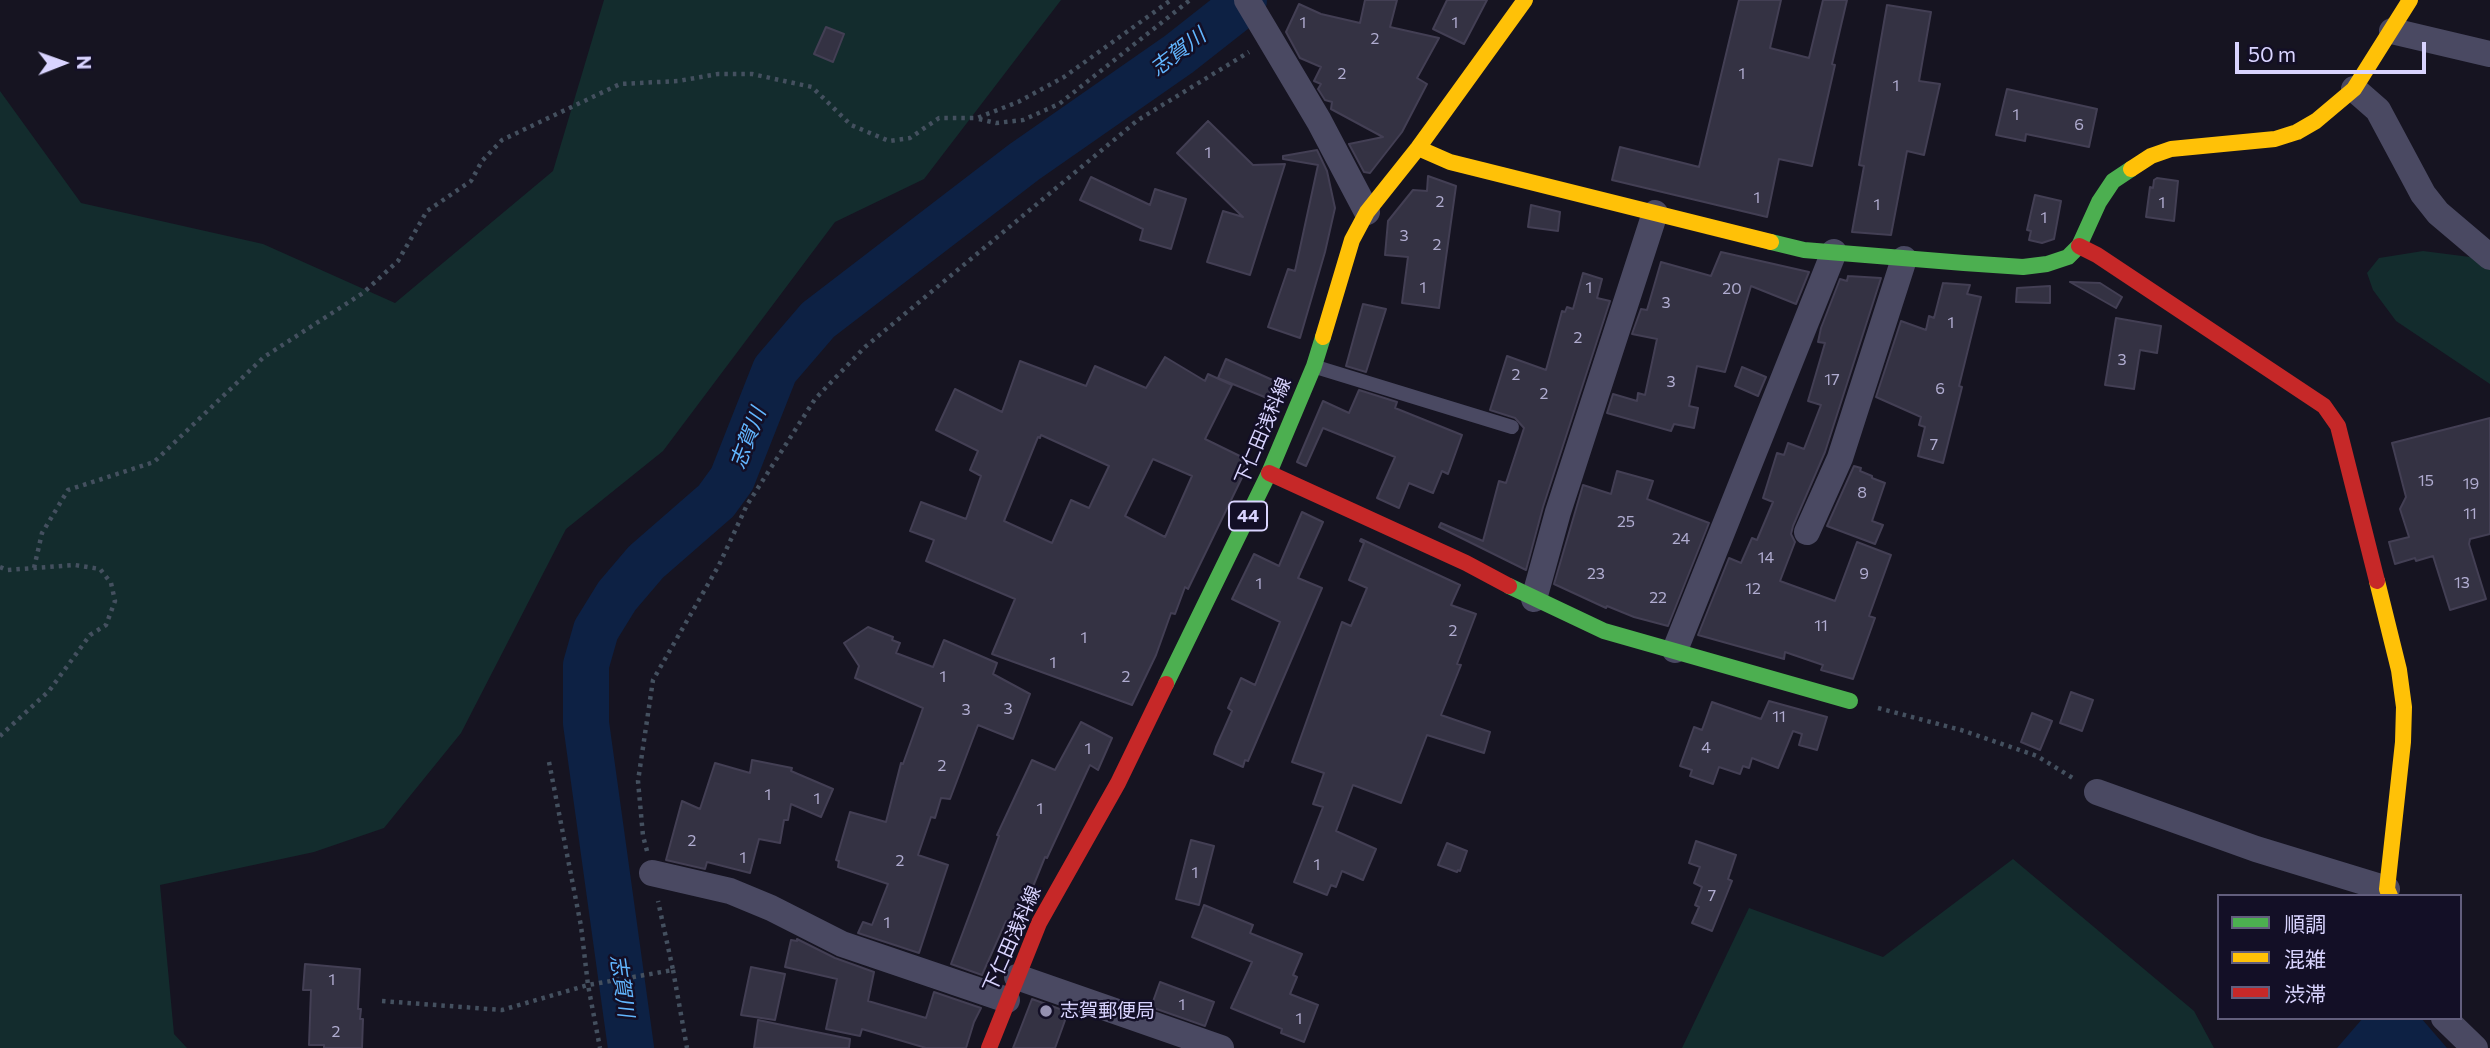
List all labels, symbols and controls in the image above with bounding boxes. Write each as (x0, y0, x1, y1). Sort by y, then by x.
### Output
house number: 1 (1300, 13, 1306, 33)
house number: 1 (1452, 13, 1458, 33)
water label: 志賀川 (1145, 23, 1211, 81)
north arrow (28, 28, 98, 98)
scale bar (2238, 28, 2429, 72)
house number: 2 (1371, 29, 1379, 49)
text: 50 m (2248, 41, 2296, 66)
text: N (73, 55, 96, 70)
house number: 2 (1338, 64, 1346, 84)
house number: 1 (1739, 64, 1745, 84)
house number: 1 (1893, 76, 1899, 96)
house number: 1 (2013, 105, 2019, 125)
house number: 6 (2074, 115, 2084, 135)
house number: 1 (1205, 143, 1211, 163)
house number: 1 (1754, 188, 1760, 208)
house number: 2 (1436, 192, 1444, 212)
house number: 1 (2159, 193, 2165, 213)
house number: 1 (1874, 195, 1880, 215)
house number: 1 (2041, 208, 2047, 228)
house number: 3 (1399, 226, 1409, 246)
house number: 2 (1433, 235, 1441, 255)
house number: 1 (1420, 278, 1426, 298)
house number: 1 (1586, 278, 1592, 298)
house number: 20 (1722, 279, 1742, 299)
house number: 3 (1661, 293, 1671, 313)
house number: 1 (1948, 313, 1954, 333)
house number: 2 (1574, 328, 1582, 348)
house number: 3 (2117, 350, 2127, 370)
house number: 2 (1512, 365, 1520, 385)
house number: 17 (1824, 370, 1840, 390)
house number: 3 (1666, 372, 1676, 392)
street label: 下仁田浅科線 (1230, 374, 1296, 488)
house number: 6 (1935, 379, 1945, 399)
house number: 2 (1540, 384, 1548, 404)
water label: 志賀川 (725, 404, 771, 472)
house number: 7 (1930, 435, 1938, 455)
house number: 15 (2418, 471, 2434, 491)
house number: 19 (2463, 474, 2479, 494)
house number: 8 (1857, 483, 1867, 503)
road number: 44 (1229, 502, 1267, 530)
house number: 11 (2463, 504, 2477, 524)
house number: 25 (1617, 512, 1635, 532)
house number: 24 (1672, 529, 1690, 549)
house number: 14 (1758, 548, 1774, 568)
house number: 23 (1587, 564, 1605, 584)
house number: 9 (1859, 564, 1869, 584)
house number: 13 (2454, 573, 2470, 593)
house number: 1 (1256, 574, 1262, 594)
house number: 12 (1745, 579, 1761, 599)
house number: 22 (1649, 588, 1667, 608)
house number: 11 (1814, 616, 1828, 636)
house number: 2 (1449, 621, 1457, 641)
house number: 1 (1081, 628, 1087, 648)
house number: 1 (1050, 653, 1056, 673)
house number: 1 (940, 667, 946, 687)
house number: 2 (1122, 667, 1130, 687)
house number: 3 (1003, 699, 1013, 719)
house number: 3 (961, 700, 971, 720)
house number: 11 (1772, 707, 1786, 727)
house number: 4 (1701, 738, 1711, 758)
house number: 1 (1085, 739, 1091, 759)
house number: 2 (938, 756, 946, 776)
house number: 1 (765, 785, 771, 805)
house number: 1 (814, 789, 820, 809)
house number: 1 (1037, 799, 1043, 819)
house number: 2 (688, 831, 696, 851)
house number: 1 (740, 848, 746, 868)
house number: 2 (896, 851, 904, 871)
house number: 1 (1314, 855, 1320, 875)
house number: 1 (1192, 863, 1198, 883)
street label: 下仁田浅科線 (978, 882, 1046, 996)
house number: 7 (1708, 886, 1716, 906)
legend (2217, 894, 2462, 1020)
text: 順調 (2284, 911, 2326, 936)
house number: 1 (884, 913, 890, 933)
text: 混雑 (2284, 946, 2326, 971)
water label: 志賀川 (605, 953, 639, 1019)
house number: 1 (329, 970, 335, 990)
text: 渋滞 (2284, 981, 2326, 1006)
house number: 1 (1179, 995, 1185, 1015)
place label: 志賀郵便局 (1060, 1000, 1155, 1022)
marker: 志賀郵便局 (1038, 1003, 1054, 1019)
house number: 1 (1296, 1009, 1302, 1029)
house number: 2 (332, 1022, 340, 1042)

